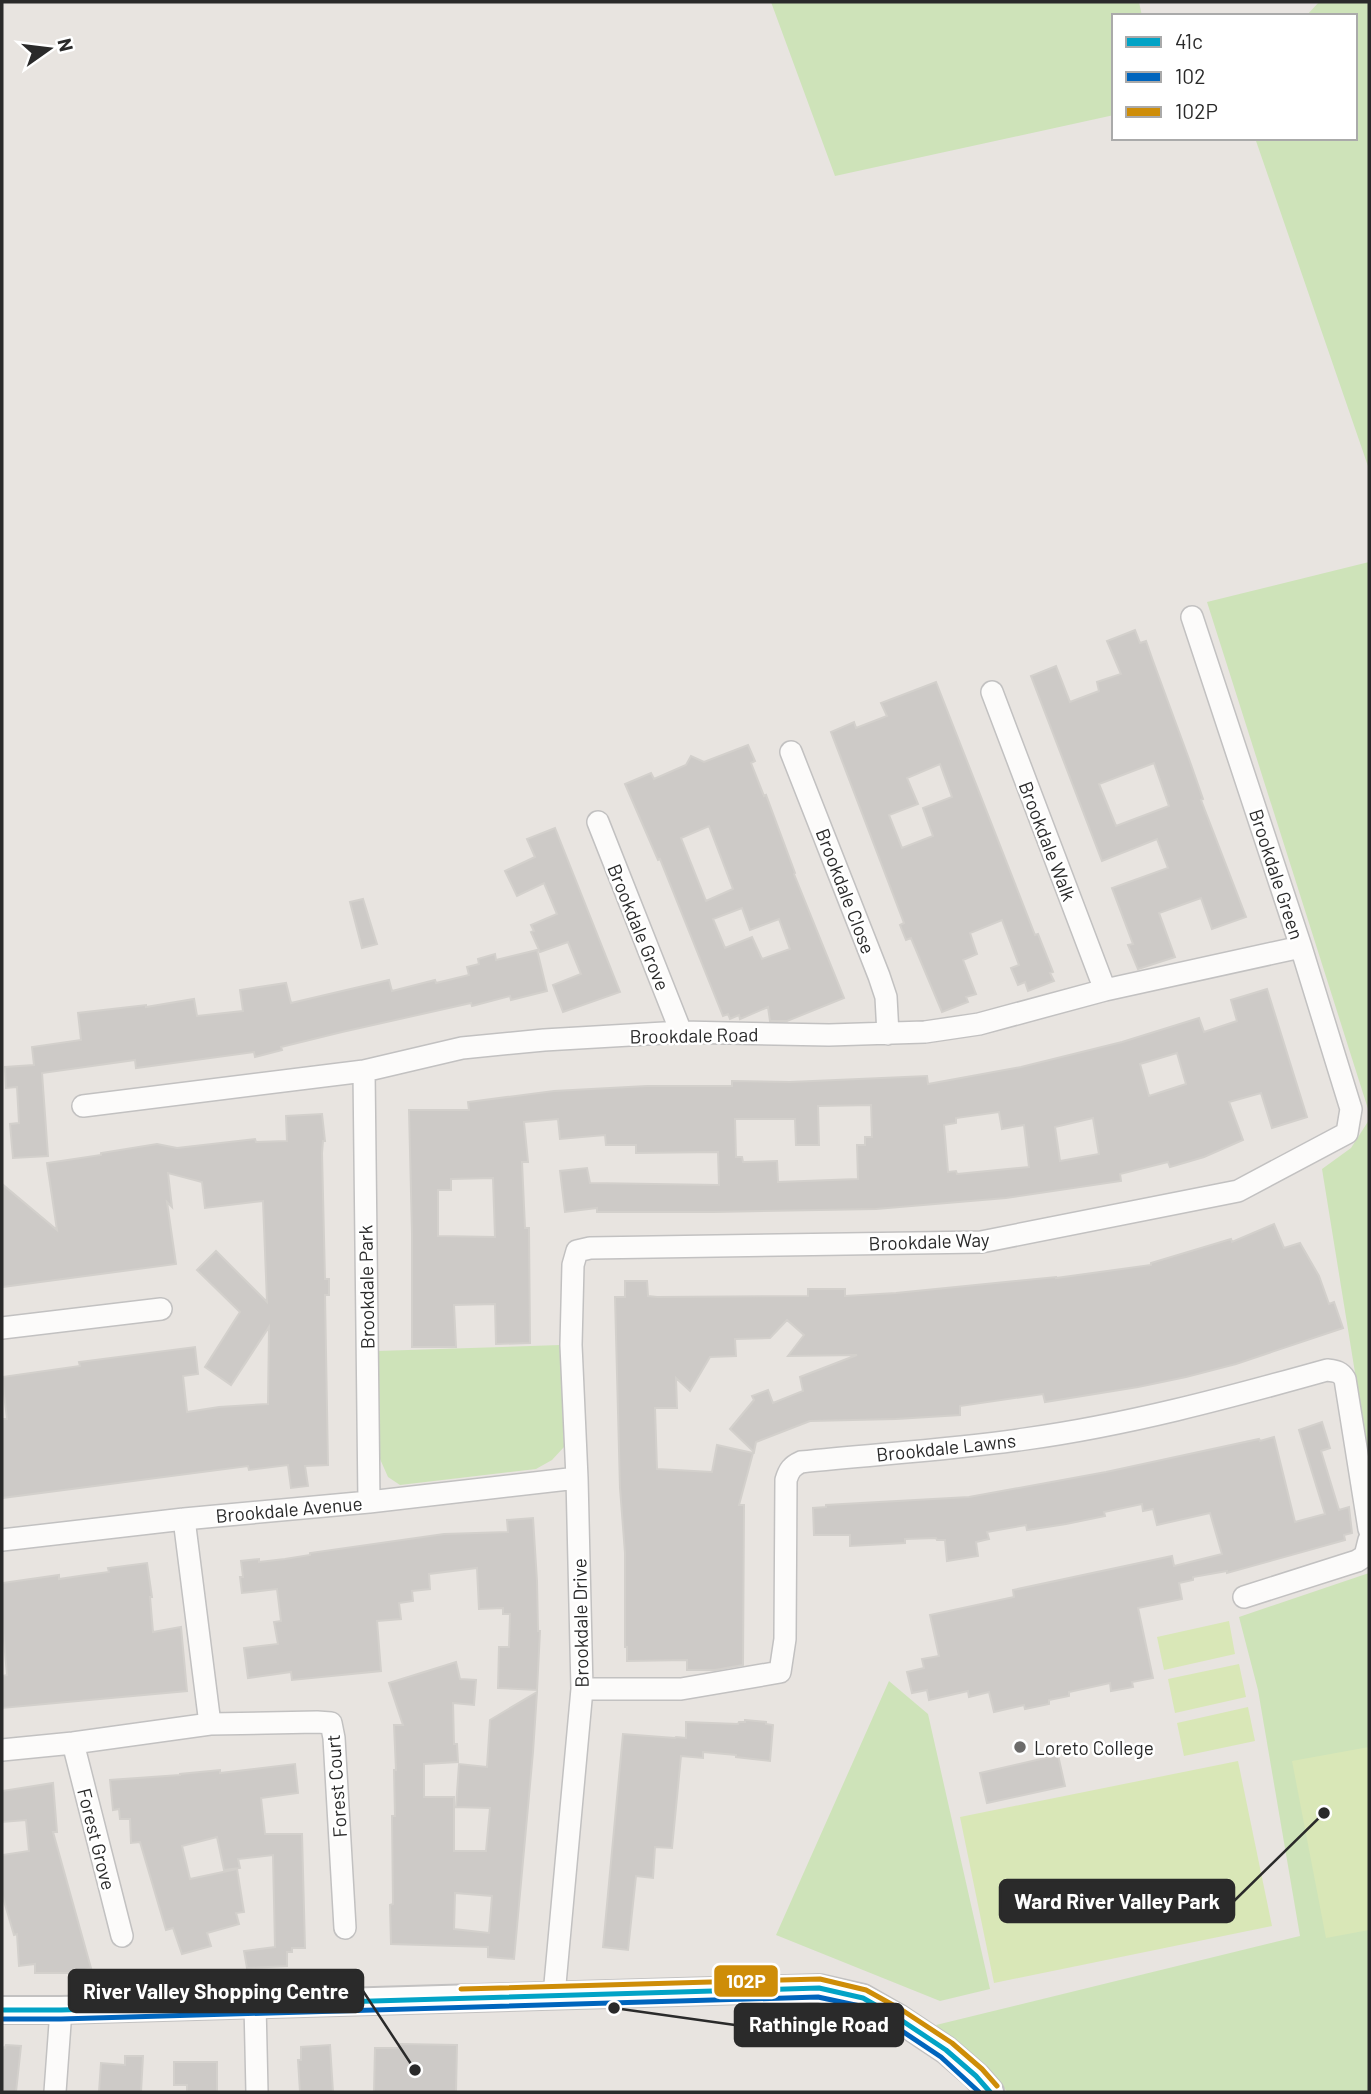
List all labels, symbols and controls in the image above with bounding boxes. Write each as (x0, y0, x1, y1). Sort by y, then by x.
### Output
north arrow (14, 14, 84, 84)
legend (1112, 14, 1357, 140)
text: 41c (1175, 28, 1203, 53)
text: N (53, 36, 79, 54)
text: 102 (1175, 63, 1205, 88)
text: 102P (1175, 98, 1218, 123)
street label: Brookdale Walk (1015, 778, 1081, 904)
street label: Brookdale Green (1245, 806, 1309, 942)
street label: Brookdale Close (812, 825, 880, 957)
street label: Brookdale Grove (603, 860, 675, 994)
street label: Brookdale Road (629, 1022, 759, 1048)
street label: Brookdale Park (353, 1225, 379, 1349)
street label: Brookdale Way (868, 1227, 990, 1255)
street label: Brookdale Lawns (875, 1428, 1017, 1466)
street label: Brookdale Avenue (215, 1491, 363, 1527)
street label: Brookdale Drive (567, 1558, 593, 1688)
street label: Forest Court (321, 1734, 351, 1838)
place label: Loreto College (1034, 1736, 1154, 1759)
marker: Loreto College (1012, 1739, 1028, 1755)
street label: Forest Grove (73, 1786, 121, 1892)
callout: Ward River Valley Park (1000, 1880, 1234, 1922)
text: Ward River Valley Park (1014, 1888, 1220, 1913)
line badge: 102P (713, 1964, 779, 1998)
text: 102P (726, 1969, 766, 1992)
callout: River Valley Shopping Centre (69, 1970, 363, 2012)
text: River Valley Shopping Centre (83, 1978, 349, 2003)
callout: Rathingle Road (735, 2004, 903, 2046)
text: Rathingle Road (749, 2011, 889, 2036)

